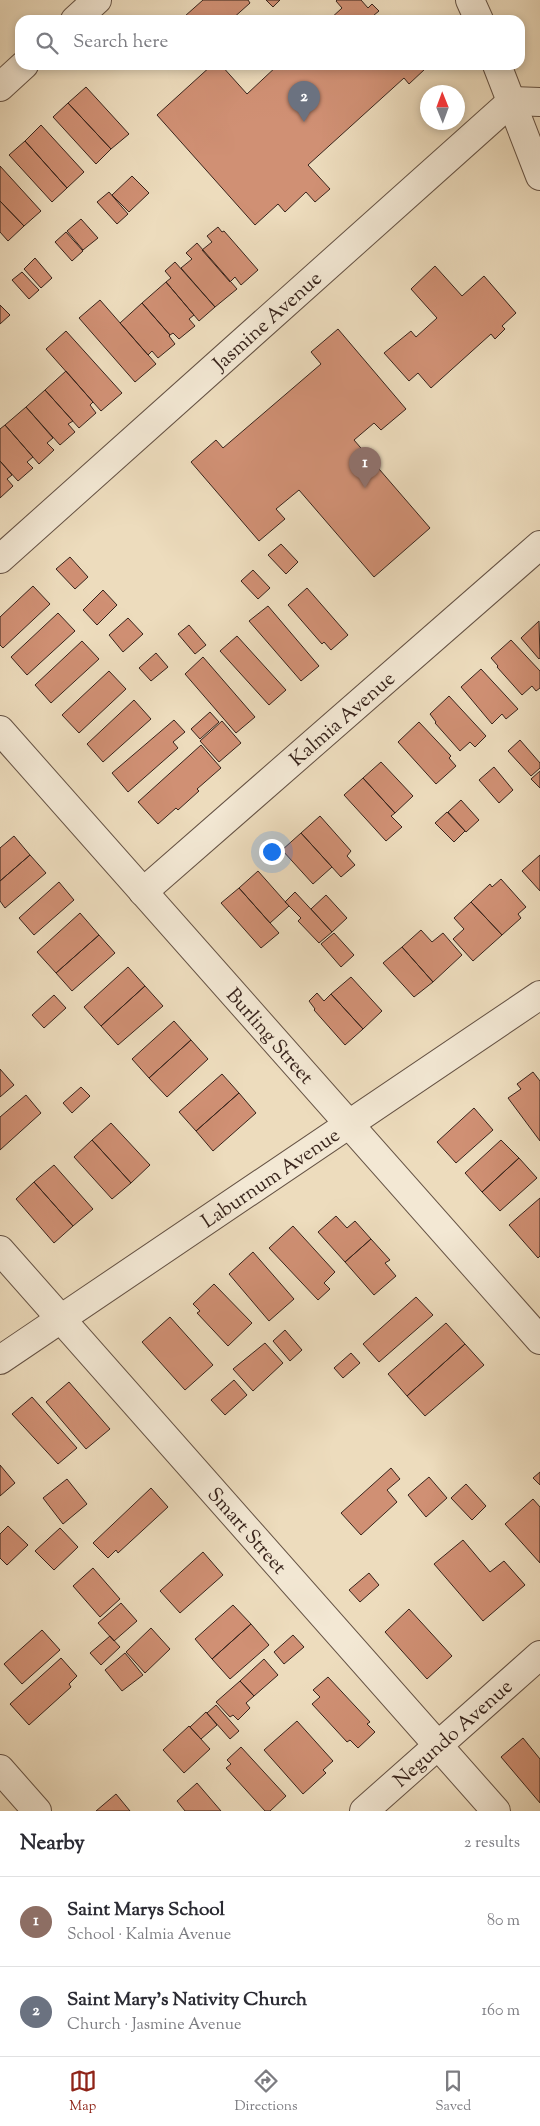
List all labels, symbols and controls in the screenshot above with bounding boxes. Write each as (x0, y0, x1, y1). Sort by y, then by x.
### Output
search box (15, 15, 525, 70)
icon: search (33, 29, 61, 57)
text: Search here (73, 29, 168, 56)
pin: 2 (288, 81, 320, 122)
north arrow (420, 85, 465, 130)
street label: Jasmine Avenue (207, 266, 329, 379)
pin: 1 (349, 447, 381, 488)
street label: Kalmia Avenue (284, 666, 403, 774)
your location (259, 839, 285, 865)
street label: Burling Street (218, 983, 319, 1092)
street label: Laburnum Avenue (196, 1122, 347, 1237)
street label: Smart Street (199, 1482, 292, 1582)
street label: Negundo Avenue (388, 1674, 520, 1796)
text: Nearby (20, 1829, 85, 1859)
text: 2 results (464, 1832, 520, 1855)
text: Saint Marys School (67, 1897, 225, 1924)
text: 1 (33, 1910, 39, 1933)
text: 80 m (487, 1910, 520, 1933)
text: School · Kalmia Avenue (67, 1924, 231, 1947)
text: Saint Mary's Nativity Church (67, 1987, 307, 2014)
text: 2 (32, 2000, 40, 2023)
text: 160 m (482, 2000, 520, 2023)
text: Church · Jasmine Avenue (67, 2014, 241, 2037)
tab: Map (69, 2067, 97, 2117)
tab: Directions (234, 2067, 298, 2117)
tab: Saved (435, 2067, 471, 2117)

